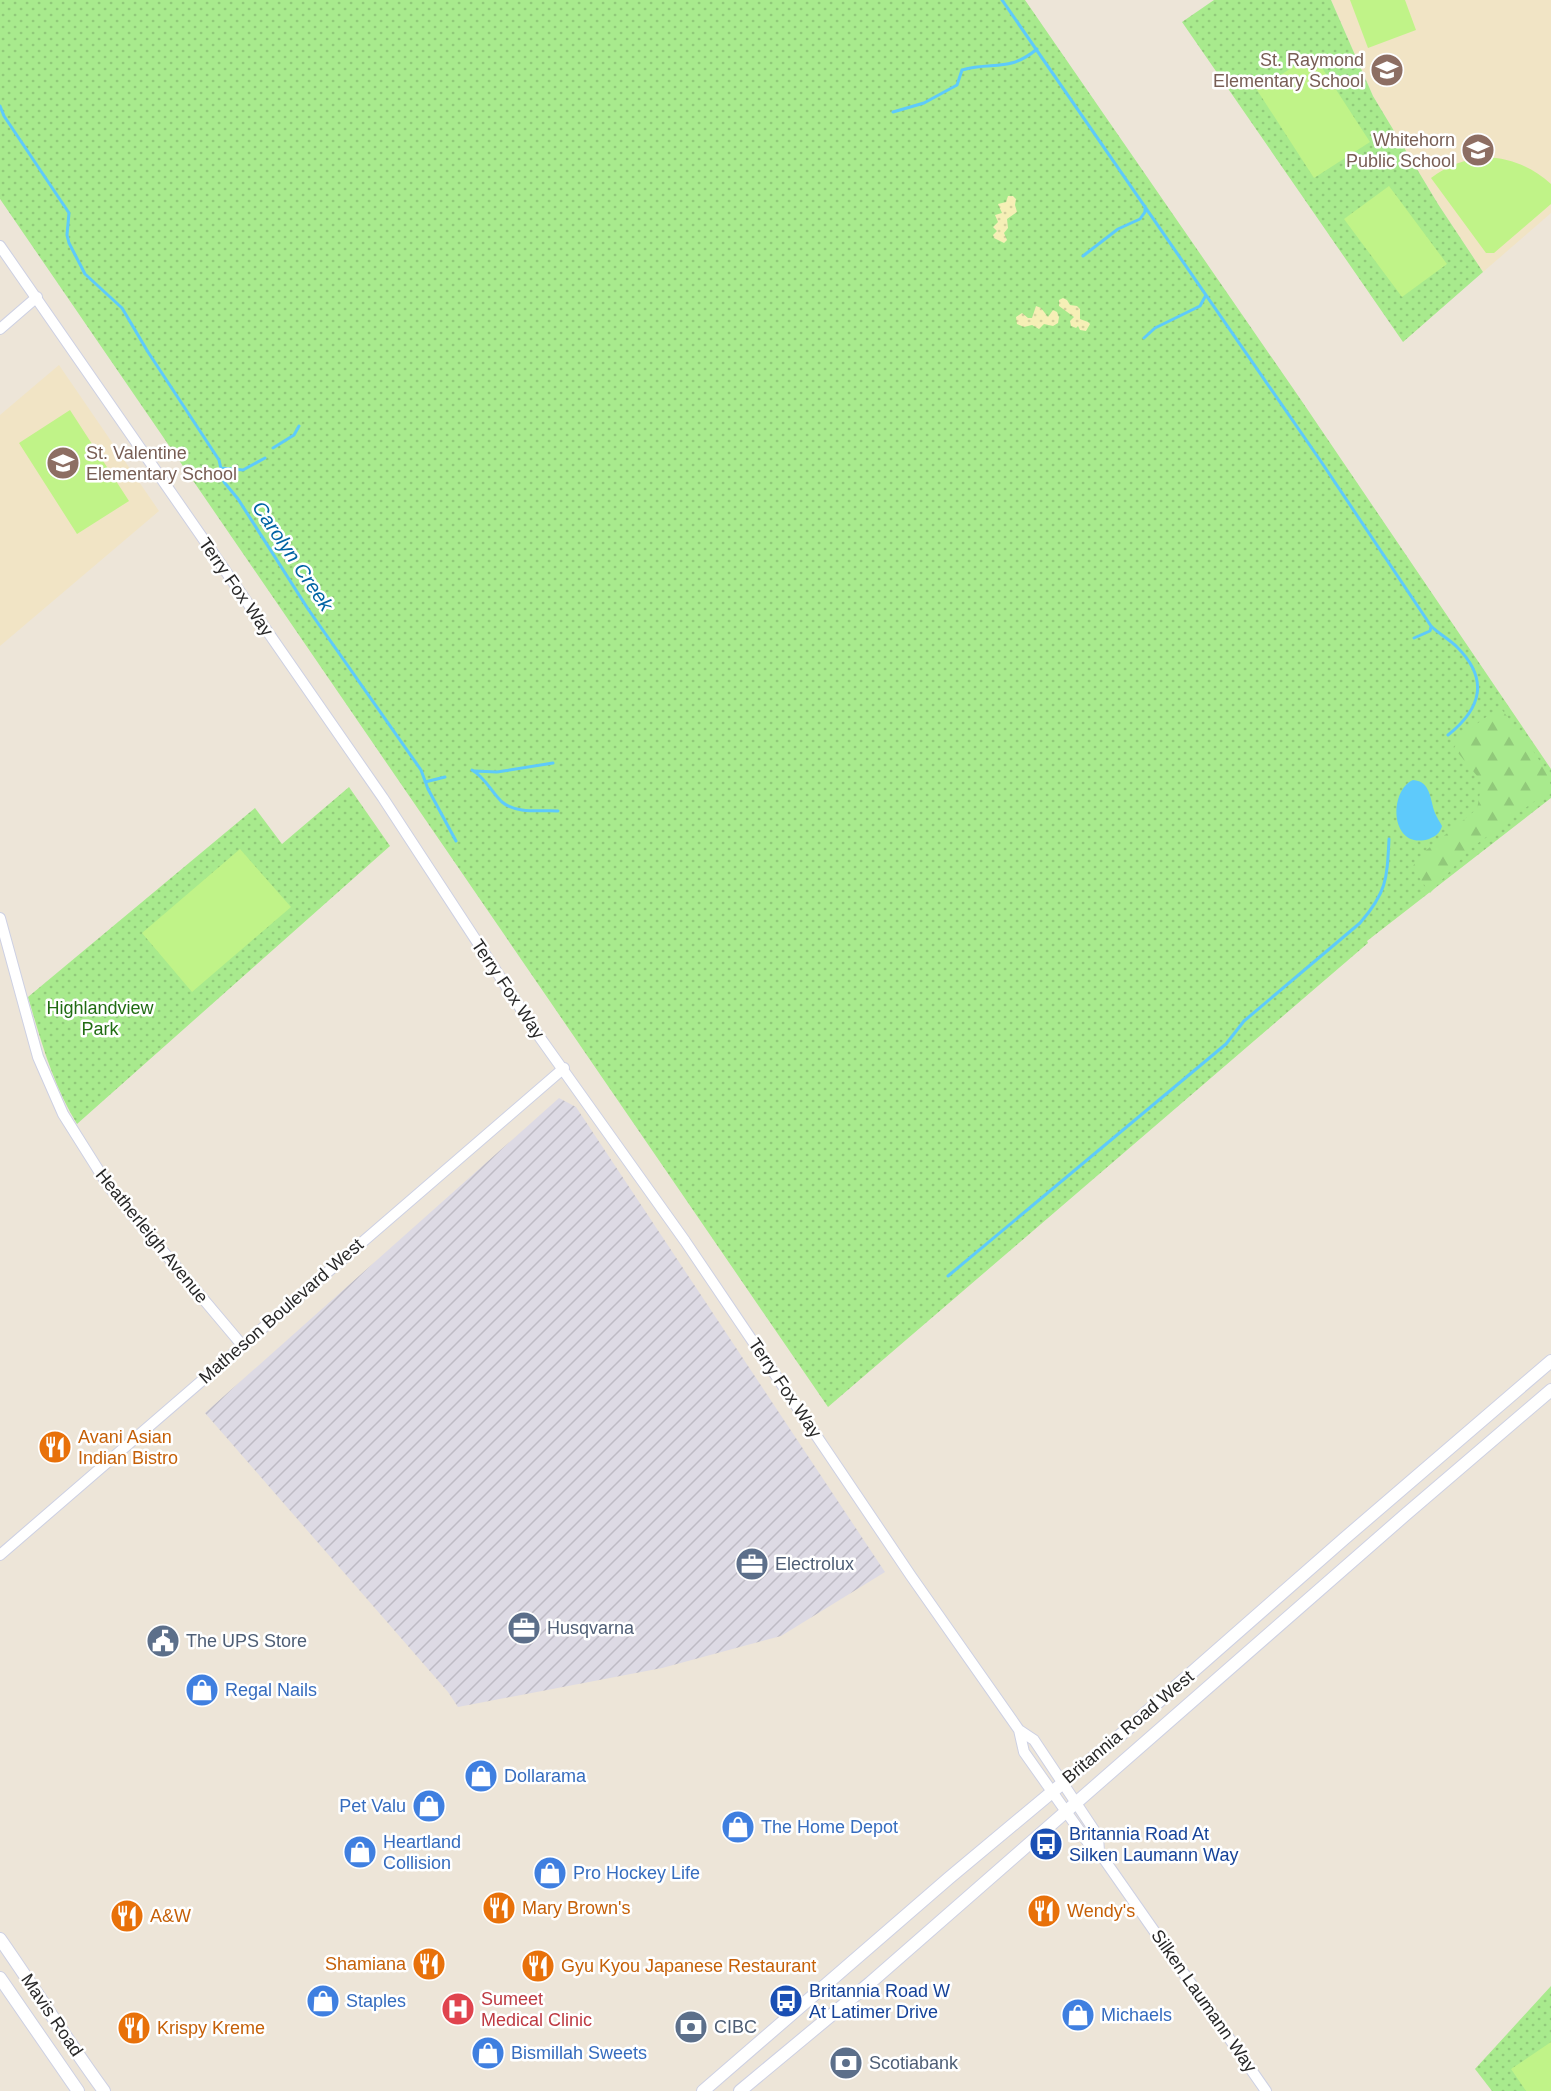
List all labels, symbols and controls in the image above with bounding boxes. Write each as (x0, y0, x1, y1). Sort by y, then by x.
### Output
place label: St. Raymond Elementary School (1213, 50, 1364, 91)
school or university icon: St. Raymond Elementary School (1369, 52, 1405, 88)
place label: Whitehorn Public School (1346, 130, 1455, 171)
school or university icon: Whitehorn Public School (1460, 132, 1496, 168)
place label: St. Valentine Elementary School (86, 443, 237, 484)
school or university icon: St. Valentine Elementary School (45, 445, 81, 481)
water label: Carolyn Creek (248, 497, 338, 616)
street label: Terry Fox Way (195, 534, 277, 640)
street label: Terry Fox Way (467, 936, 549, 1042)
park label: Highlandview Park (46, 998, 155, 1039)
street label: Heatherleigh Avenue (92, 1165, 212, 1307)
street label: Matheson Boulevard West (195, 1234, 367, 1388)
street label: Terry Fox Way (744, 1335, 826, 1441)
place label: Avani Asian Indian Bistro (78, 1427, 178, 1468)
restaurant icon: Avani Asian Indian Bistro (37, 1429, 73, 1465)
office icon: Electrolux (734, 1546, 770, 1582)
place label: Electrolux (775, 1554, 854, 1574)
office icon: Husqvarna (506, 1610, 542, 1646)
place label: Husqvarna (547, 1618, 635, 1638)
public building icon: The UPS Store (145, 1623, 181, 1659)
place label: The UPS Store (186, 1631, 307, 1651)
street label: Britannia Road West (1058, 1666, 1198, 1788)
shop icon: Regal Nails (184, 1672, 220, 1708)
place label: Regal Nails (225, 1680, 317, 1700)
shop icon: Dollarama (463, 1758, 499, 1794)
place label: Dollarama (504, 1766, 587, 1786)
shop icon: Pet Valu (411, 1788, 447, 1824)
place label: Pet Valu (339, 1796, 406, 1816)
shop icon: The Home Depot (720, 1809, 756, 1845)
place label: The Home Depot (761, 1817, 898, 1837)
place label: Britannia Road At Silken Laumann Way (1069, 1824, 1238, 1865)
bus stop icon: Britannia Road At Silken Laumann Way (1028, 1826, 1064, 1862)
place label: Heartland Collision (383, 1832, 461, 1873)
shop icon: Heartland Collision (342, 1834, 378, 1870)
shop icon: Pro Hockey Life (532, 1855, 568, 1891)
place label: Pro Hockey Life (573, 1863, 700, 1883)
restaurant icon: Mary Brown's (481, 1890, 517, 1926)
restaurant icon: Wendy's (1026, 1893, 1062, 1929)
restaurant icon: A&W (109, 1898, 145, 1934)
place label: Mary Brown's (522, 1898, 630, 1918)
place label: Wendy's (1067, 1901, 1135, 1921)
place label: A&W (150, 1906, 191, 1926)
street label: Silken Laumann Way (1147, 1926, 1261, 2076)
restaurant icon: Shamiana (411, 1946, 447, 1982)
restaurant icon: Gyu Kyou Japanese Restaurant (520, 1948, 556, 1984)
place label: Shamiana (325, 1954, 407, 1974)
place label: Gyu Kyou Japanese Restaurant (561, 1956, 816, 1976)
street label: Mavis Road (17, 1970, 87, 2060)
place label: Britannia Road W At Latimer Drive (809, 1981, 950, 2022)
shop icon: Staples (305, 1983, 341, 2019)
bus stop icon: Britannia Road W At Latimer Drive (768, 1983, 804, 2019)
place label: Sumeet Medical Clinic (481, 1989, 592, 2030)
place label: Staples (346, 1991, 406, 2011)
hospital icon: Sumeet Medical Clinic (440, 1991, 476, 2027)
shop icon: Michaels (1060, 1997, 1096, 2033)
place label: Michaels (1101, 2005, 1172, 2025)
bank icon: CIBC (673, 2009, 709, 2045)
restaurant icon: Krispy Kreme (116, 2010, 152, 2046)
place label: CIBC (714, 2017, 757, 2037)
place label: Krispy Kreme (157, 2018, 265, 2038)
shop icon: Bismillah Sweets (470, 2035, 506, 2071)
place label: Bismillah Sweets (511, 2043, 647, 2063)
bank icon: Scotiabank (828, 2045, 864, 2081)
place label: Scotiabank (869, 2053, 959, 2073)

